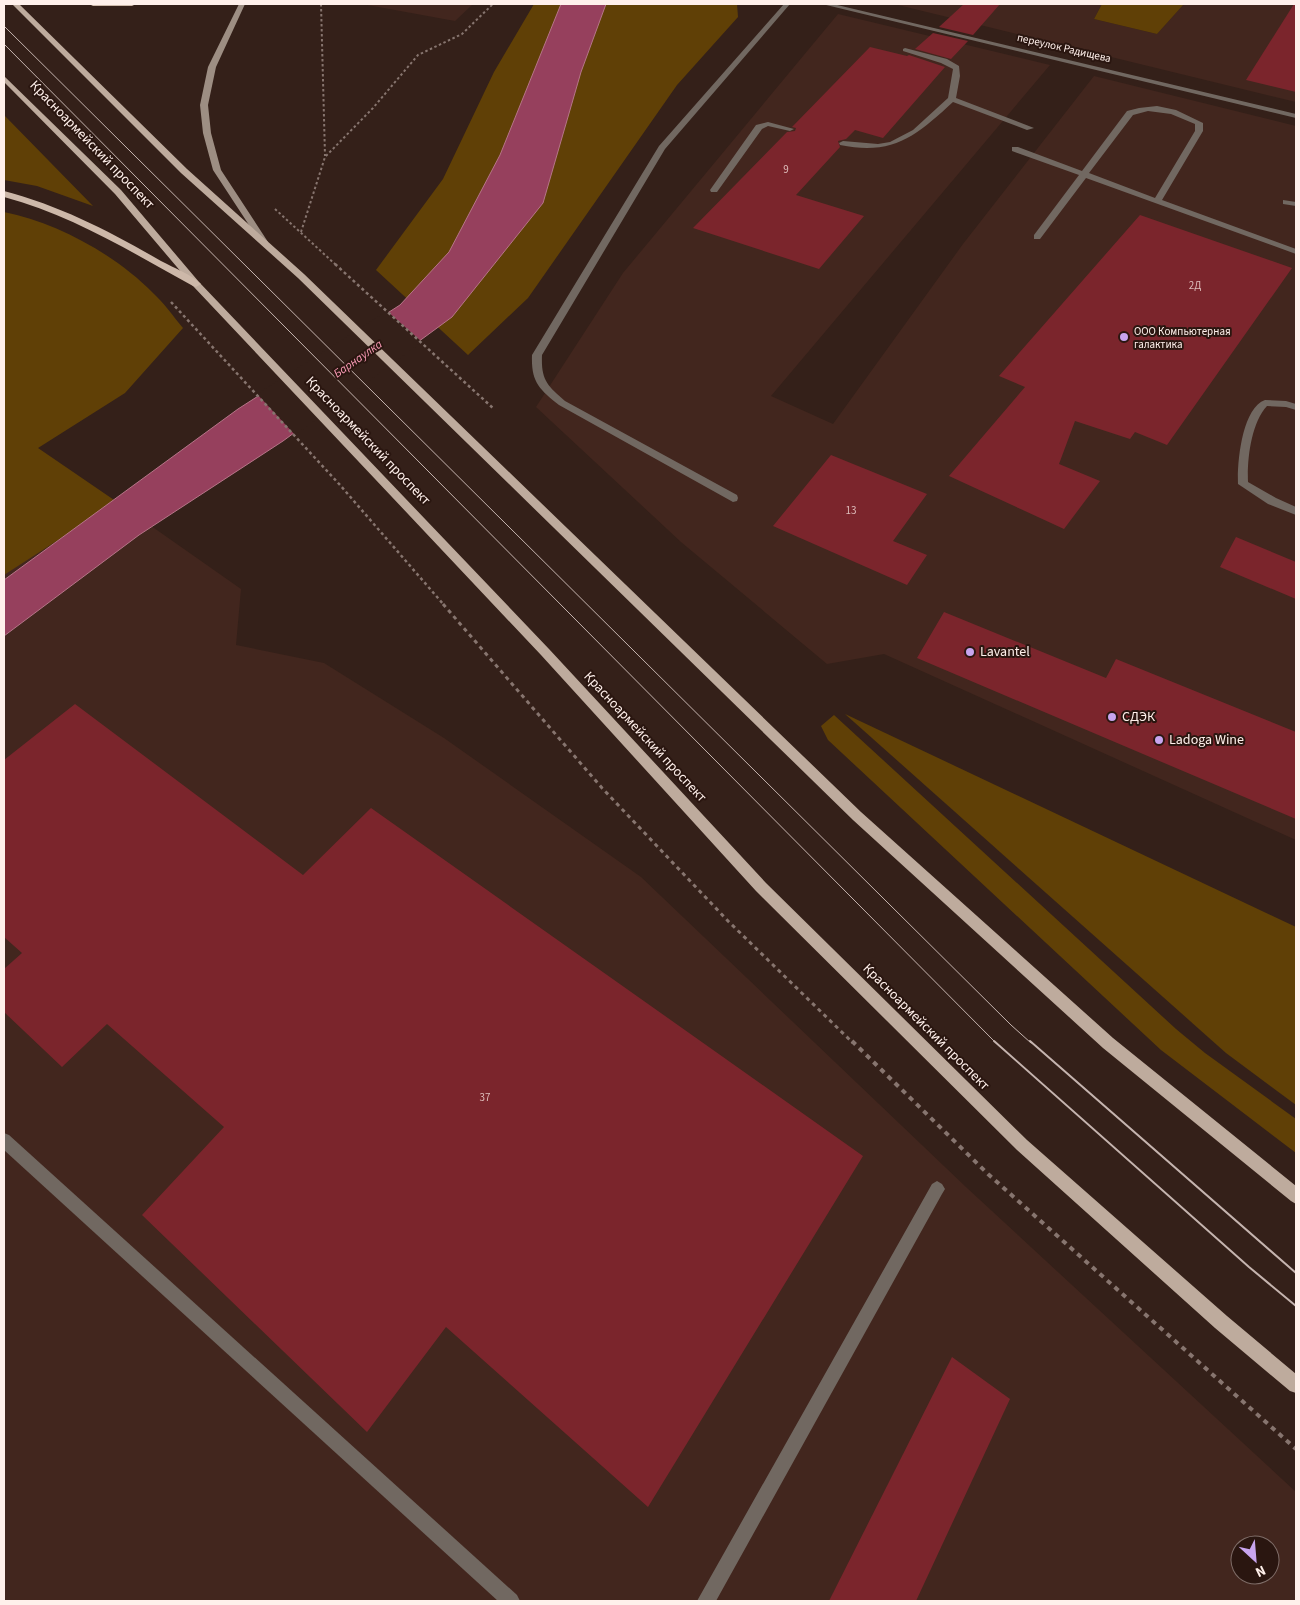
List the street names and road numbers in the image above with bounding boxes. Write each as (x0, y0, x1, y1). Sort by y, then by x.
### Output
street label: переулок Радищева (1016, 30, 1112, 66)
street label: Красноармейский проспект (25, 76, 159, 214)
street label: Красноармейский проспект (301, 372, 435, 510)
street label: Красноармейский проспект (579, 667, 711, 807)
street label: Красноармейский проспект (858, 959, 994, 1095)

